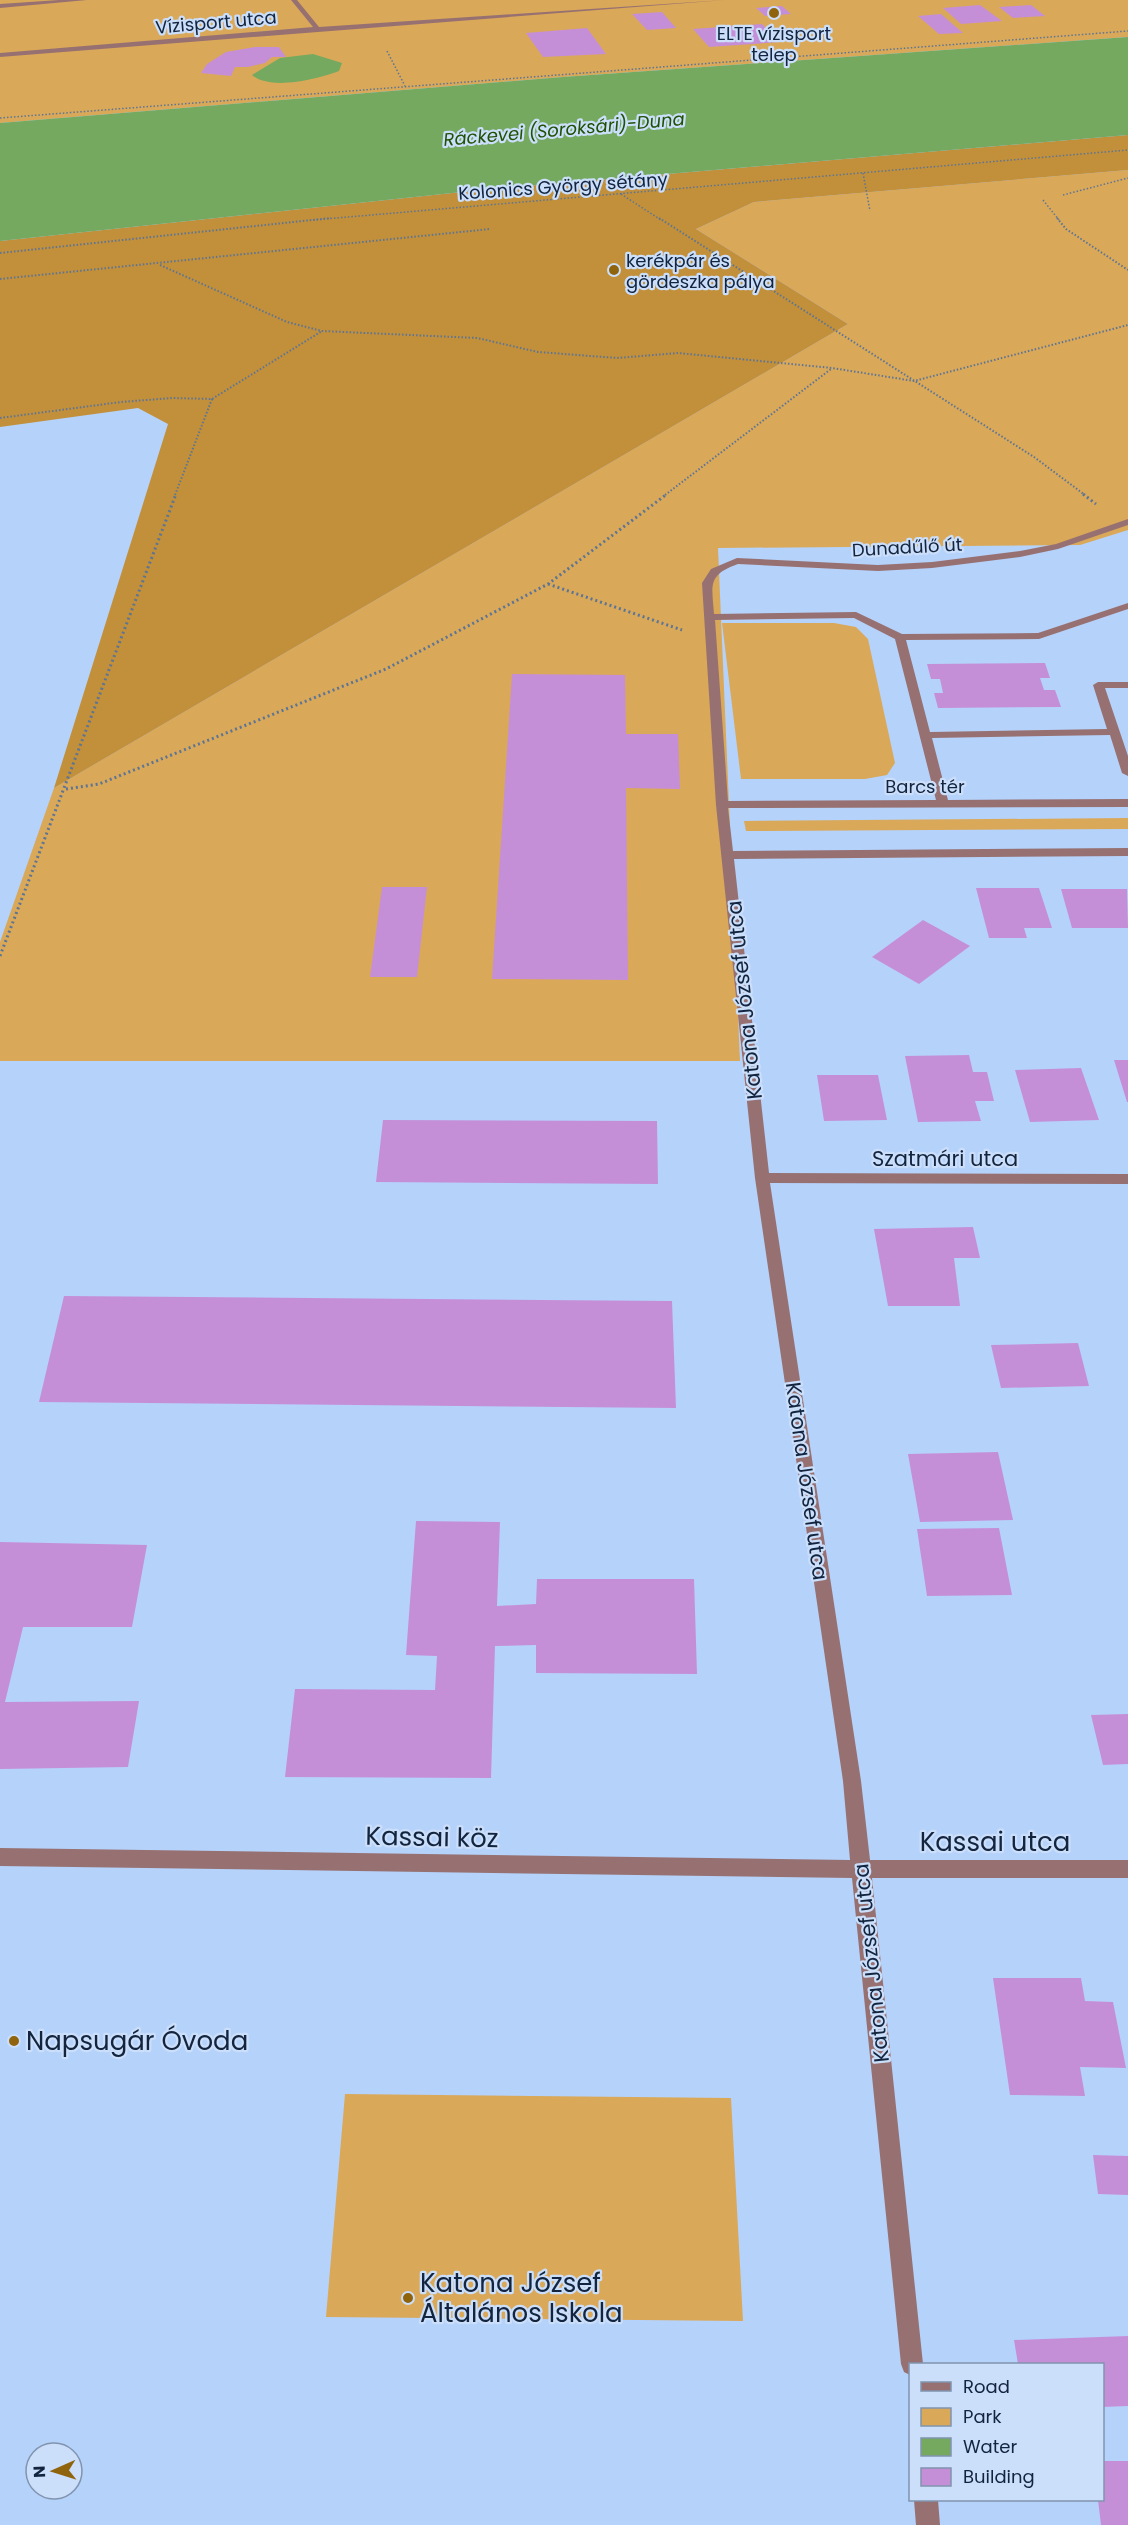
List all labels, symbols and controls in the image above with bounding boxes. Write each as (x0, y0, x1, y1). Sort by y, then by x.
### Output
street label: Vízisport utca (154, 4, 278, 40)
marker: ELTE vízisport telep (767, 6, 781, 20)
place label: ELTE vízisport telep (717, 21, 831, 67)
water label: Ráckevei (Soroksári)-Duna (442, 106, 686, 152)
street label: Kolonics György sétány (458, 166, 668, 206)
place label: kerékpár és gördeszka pálya (626, 248, 775, 294)
marker: kerékpár és gördeszka pálya (607, 263, 621, 277)
street label: Dunadűlő út (851, 532, 963, 562)
street label: Barcs tér (885, 774, 965, 799)
street label: Katona József utca (719, 899, 769, 1101)
street label: Szatmári utca (872, 1144, 1018, 1173)
street label: Katona József utca (779, 1380, 835, 1582)
street label: Kassai köz (365, 1818, 499, 1856)
street label: Kassai utca (920, 1824, 1070, 1860)
street label: Katona József utca (846, 1862, 896, 2064)
place label: Napsugár Óvoda (26, 2023, 248, 2059)
marker: Napsugár Óvoda (7, 2034, 21, 2048)
place label: Katona József Általános Iskola (420, 2265, 623, 2331)
marker: Katona József Általános Iskola (401, 2291, 415, 2305)
legend (909, 2363, 1104, 2501)
text: Road (963, 2374, 1010, 2399)
text: Park (963, 2404, 1002, 2429)
text: Water (963, 2434, 1017, 2459)
north arrow (24, 2441, 84, 2501)
text: Building (963, 2464, 1035, 2489)
text: N (28, 2465, 51, 2478)

